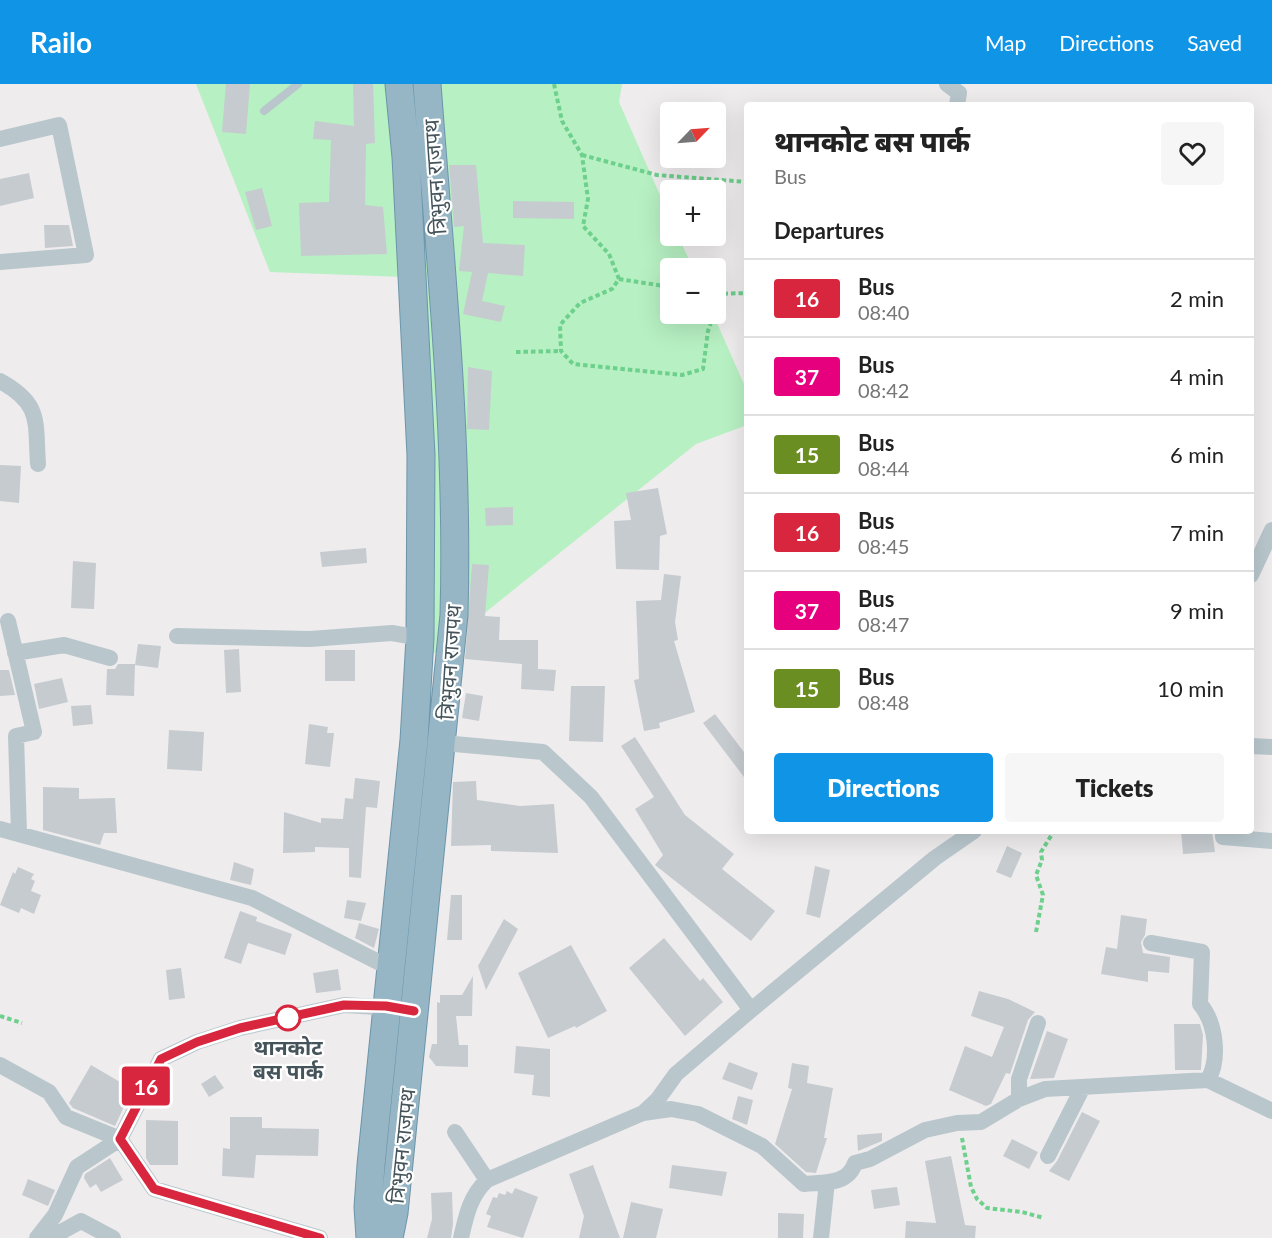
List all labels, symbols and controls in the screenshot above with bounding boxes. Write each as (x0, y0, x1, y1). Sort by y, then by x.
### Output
text: Railo (30, 25, 92, 59)
text: Map (985, 30, 1026, 55)
text: Directions (1059, 30, 1154, 55)
text: Saved (1187, 30, 1242, 55)
north arrow (660, 102, 726, 168)
map controls (660, 102, 726, 324)
street label: त्रिभुवन राजपथ (417, 118, 452, 235)
button: heart (1161, 122, 1224, 185)
text: थानकोट बस पार्क (774, 124, 970, 158)
text: Bus (774, 164, 807, 188)
button: + (660, 180, 726, 246)
text: Departures (774, 217, 884, 244)
button: − (660, 258, 726, 324)
text: Bus (858, 273, 894, 300)
text: 2 min (1170, 285, 1224, 312)
text: 16 (795, 286, 819, 311)
text: 08:40 (858, 300, 909, 324)
text: Bus (858, 351, 894, 378)
text: 4 min (1170, 363, 1224, 390)
text: 37 (795, 364, 819, 389)
text: 08:42 (858, 378, 909, 402)
text: Bus (858, 429, 894, 456)
text: 6 min (1170, 441, 1224, 468)
text: 15 (795, 442, 819, 467)
text: 08:44 (858, 456, 909, 480)
text: Bus (858, 507, 894, 534)
text: 7 min (1170, 519, 1224, 546)
text: 16 (795, 520, 819, 545)
text: 08:45 (858, 534, 909, 558)
text: Bus (858, 585, 894, 612)
text: 9 min (1170, 597, 1224, 624)
text: 37 (795, 598, 819, 623)
street label: त्रिभुवन राजपथ (433, 603, 468, 721)
text: 08:47 (858, 612, 909, 636)
text: Bus (858, 663, 894, 690)
text: 10 min (1157, 675, 1224, 702)
text: 15 (795, 676, 819, 701)
text: 08:48 (858, 690, 909, 714)
button: Directions (774, 753, 993, 822)
button: Tickets (1005, 753, 1224, 822)
marker: थानकोट बस पार्क (275, 1005, 301, 1031)
place label: थानकोट बस पार्क (253, 1034, 324, 1083)
line badge: 16 (119, 1066, 173, 1106)
text: 16 (134, 1074, 158, 1099)
street label: त्रिभुवन राजपथ (383, 1087, 422, 1205)

